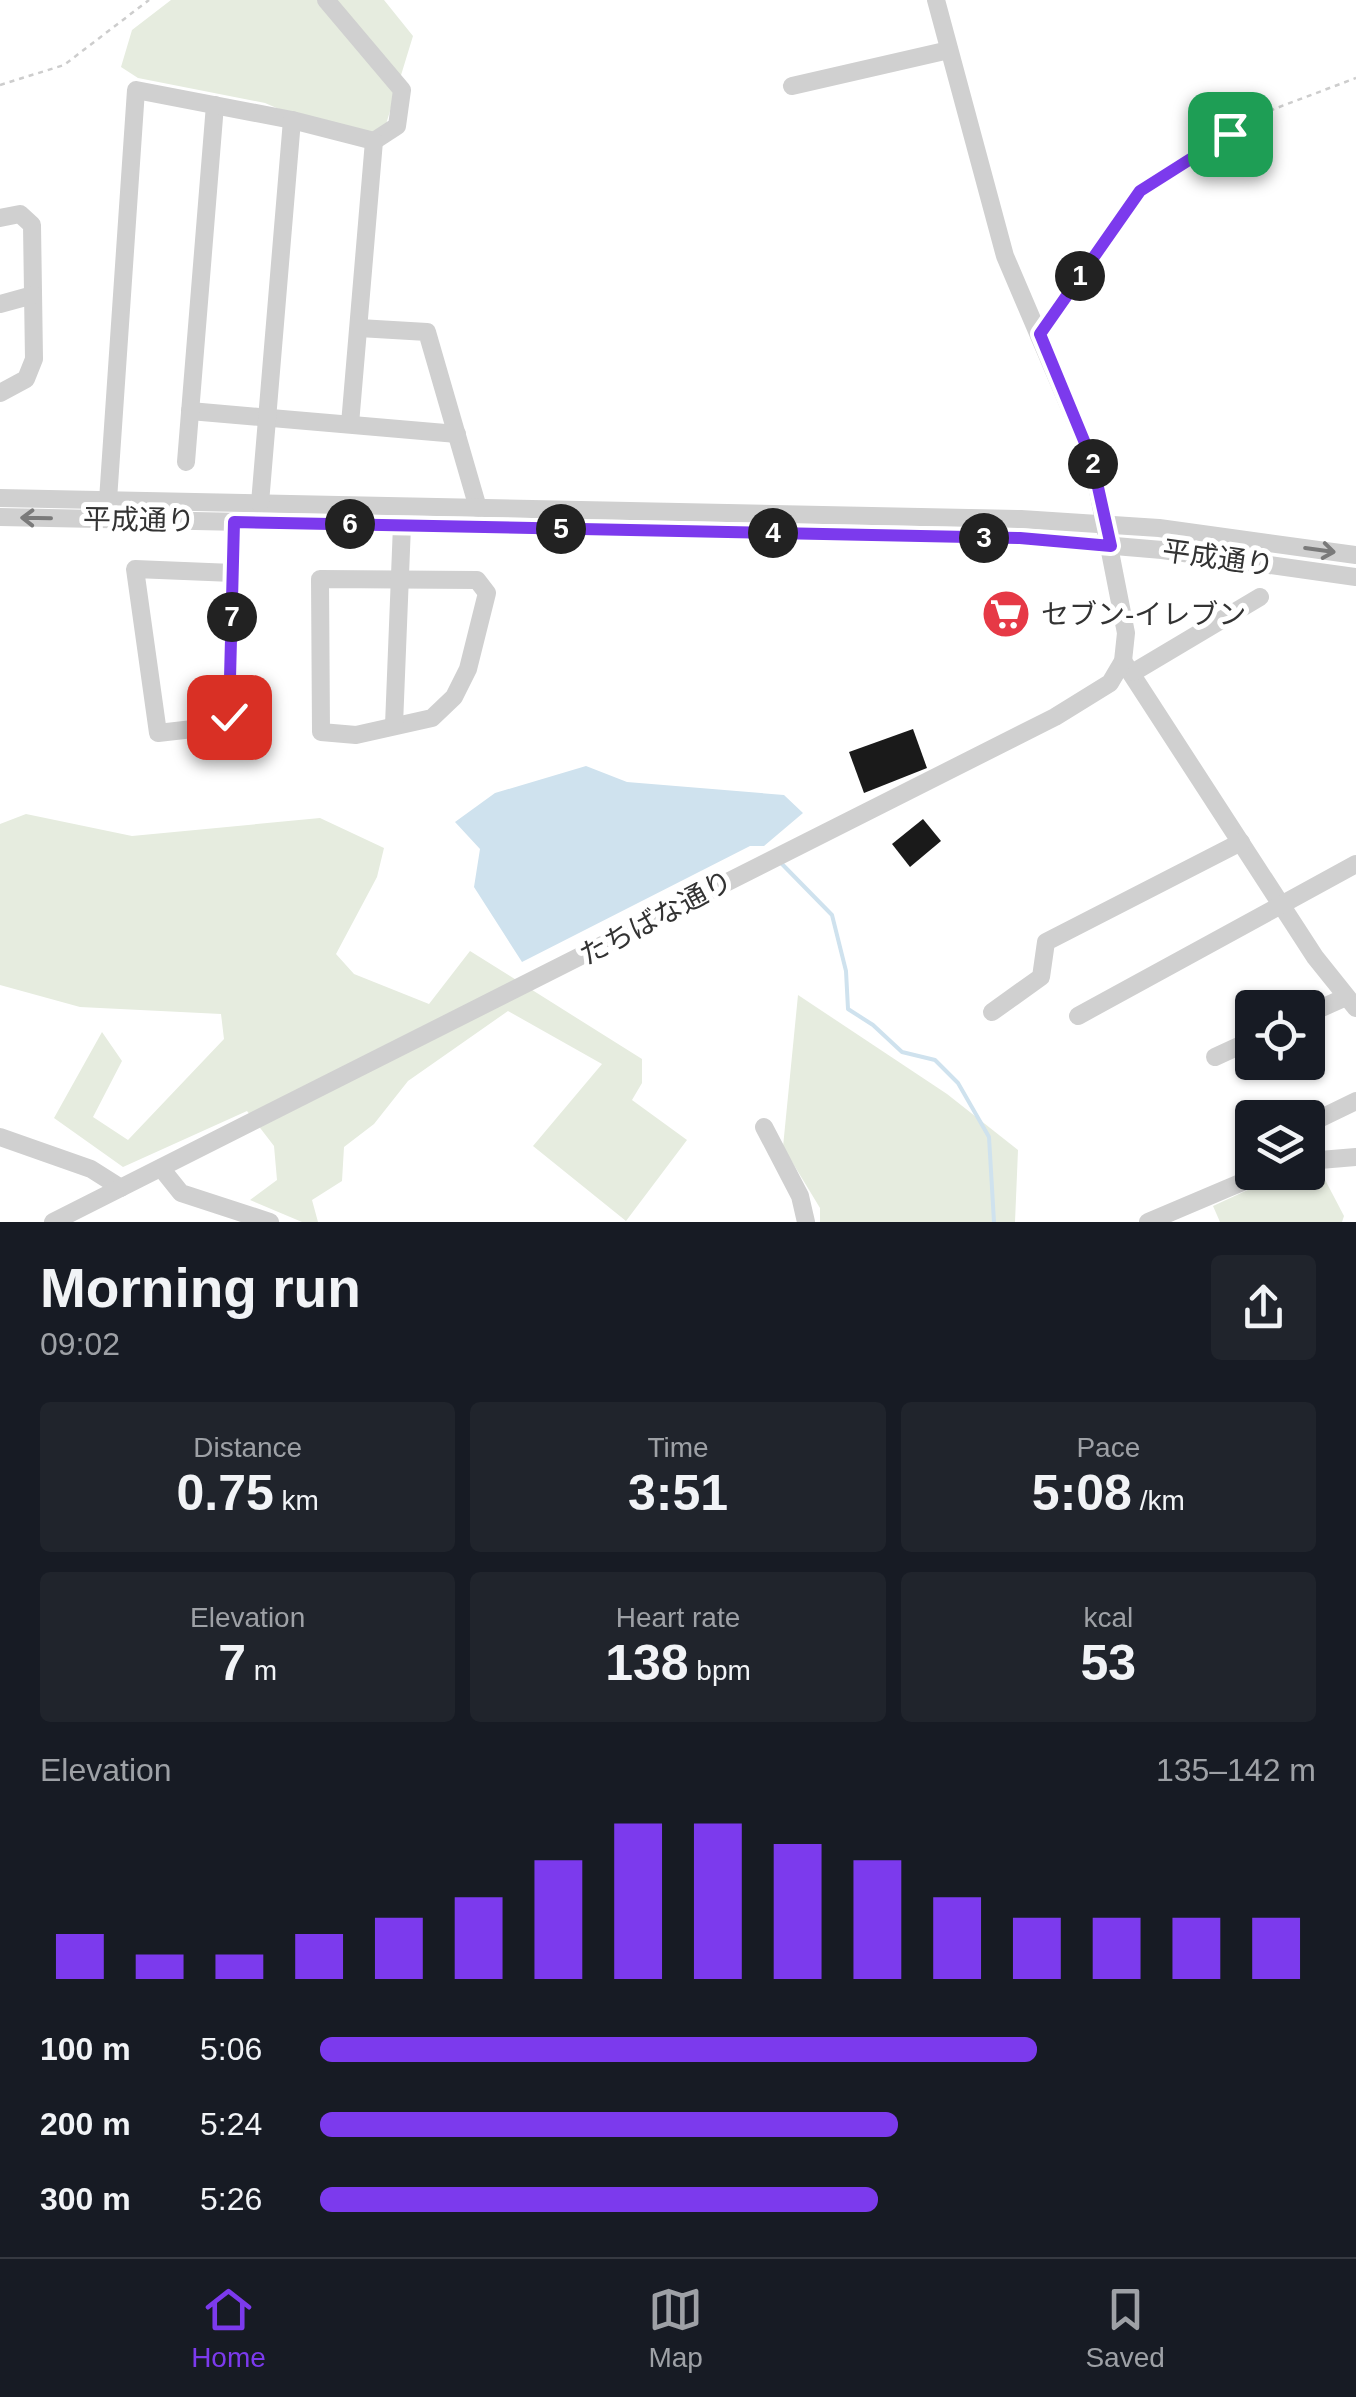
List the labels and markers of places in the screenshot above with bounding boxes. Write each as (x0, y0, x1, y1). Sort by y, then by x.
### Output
pin (1188, 92, 1273, 177)
pin: 1 (1055, 251, 1105, 301)
pin: 2 (1068, 439, 1118, 489)
pin: 6 (325, 499, 375, 549)
pin: 5 (536, 504, 586, 554)
pin: 4 (748, 508, 798, 558)
pin: 3 (959, 513, 1009, 563)
supermarket icon: セブン-イレブン (980, 588, 1032, 640)
pin: 7 (207, 592, 257, 642)
place label: セブン-イレブン (1041, 599, 1246, 630)
pin (187, 675, 272, 760)

